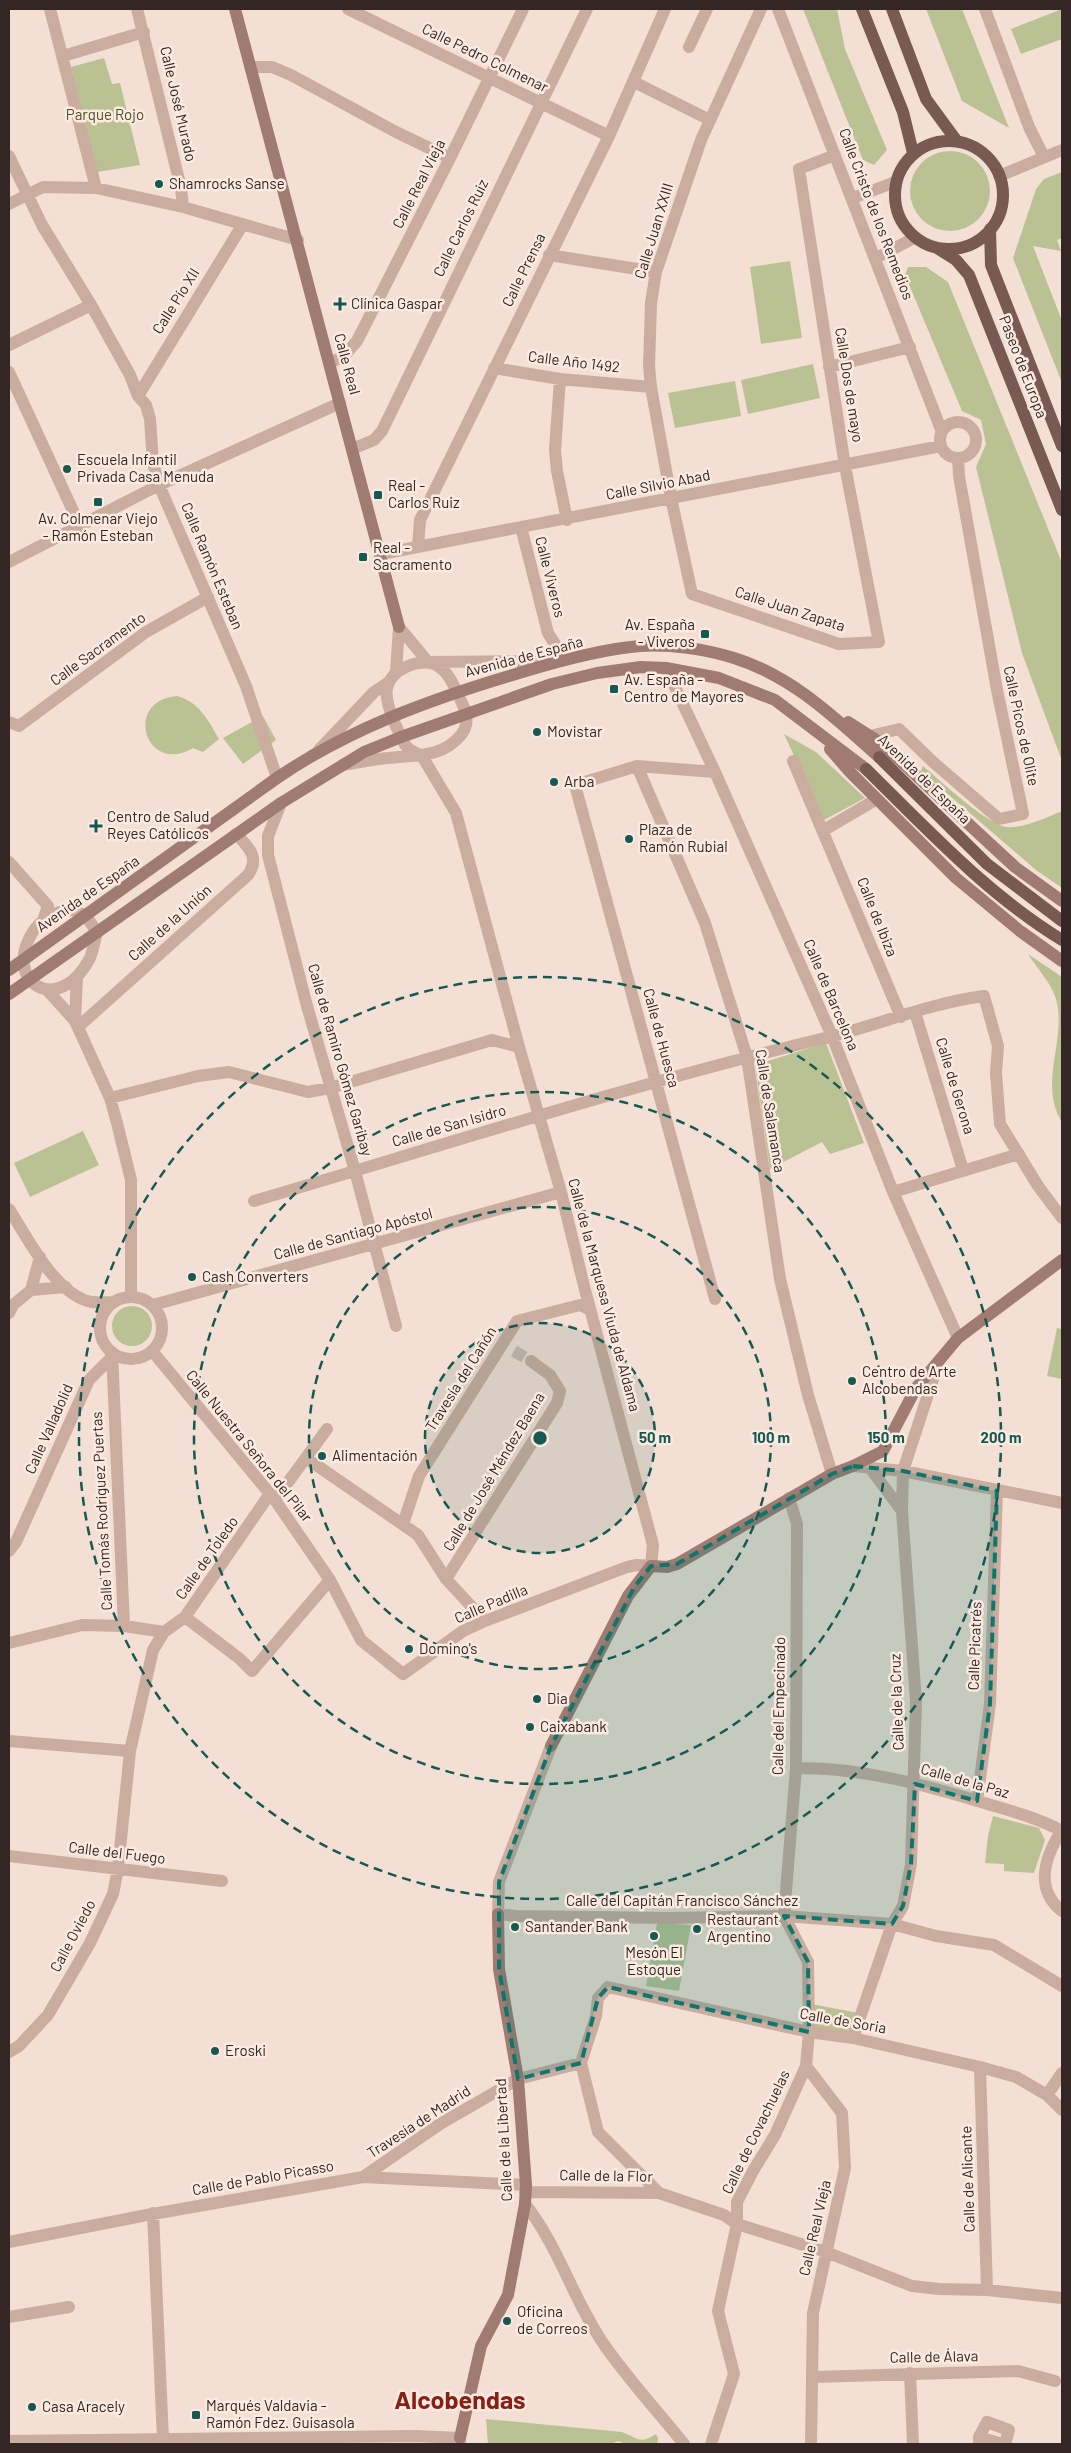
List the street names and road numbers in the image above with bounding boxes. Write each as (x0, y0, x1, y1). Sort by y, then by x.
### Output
street label: Calle Pedro Colmenar (419, 19, 552, 96)
street label: Calle José Murado (157, 44, 201, 163)
street label: Calle Cristo de los Remedios (836, 125, 918, 302)
street label: Calle Real Vieja (388, 136, 448, 231)
street label: Calle Carlos Ruiz (429, 176, 492, 279)
street label: Calle Juan XXIII (630, 181, 676, 281)
street label: Calle Prensa (498, 230, 549, 309)
street label: Calle Pío XII (148, 264, 202, 337)
street label: Paseo de Europa (996, 313, 1052, 421)
street label: Calle Dos de mayo (832, 326, 868, 444)
street label: Calle Real (331, 331, 365, 396)
street label: Calle Año 1492 (527, 346, 621, 376)
street label: Calle Silvio Abad (604, 465, 711, 503)
street label: Calle Ramón Esteban (178, 499, 248, 632)
street label: Calle Viveros (532, 534, 570, 619)
street label: Calle Juan Zapata (733, 582, 848, 634)
street label: Calle Sacramento (46, 608, 149, 689)
street label: Avenida de España (463, 632, 585, 680)
street label: Calle Picos de Olite (1000, 664, 1044, 788)
street label: Avenida de España (875, 730, 975, 827)
street label: Avenida de España (33, 851, 142, 935)
street label: Calle de Ibiza (854, 874, 902, 959)
street label: Calle de la Unión (124, 880, 215, 964)
street label: Calle de Barcelona (800, 936, 864, 1053)
street label: Calle de Ramiro Gómez Garibay (305, 961, 377, 1158)
street label: Calle de Huesca (640, 986, 684, 1089)
street label: Calle de Gerona (933, 1035, 979, 1136)
street label: Calle de Salamanca (752, 1048, 790, 1174)
street label: Calle de San Isidro (390, 1100, 508, 1150)
street label: Calle de la Marquesa Viuda de Aldama (565, 1176, 645, 1413)
street label: Calle de Santiago Apóstol (271, 1203, 434, 1263)
street label: Travesía del Cañón (421, 1323, 500, 1434)
street label: Calle Nuestra Señora del Pilar (183, 1366, 317, 1525)
street label: Calle Valladolid (20, 1381, 76, 1476)
street label: Calle de José Méndez Baena (439, 1389, 548, 1554)
street label: Calle Tomás Rodríguez Puertas (87, 1411, 115, 1611)
street label: Calle de Toledo (171, 1512, 241, 1602)
street label: Calle Padilla (451, 1580, 530, 1627)
street label: Calle Picatrés (963, 1601, 985, 1691)
street label: Calle del Empecinado (768, 1637, 788, 1775)
street label: Calle de la Cruz (885, 1653, 907, 1751)
street label: Calle de la Paz (919, 1759, 1012, 1801)
street label: Calle del Fuego (68, 1837, 167, 1867)
street label: Calle del Capitán Francisco Sánchez (566, 1891, 798, 1909)
street label: Calle Oviedo (46, 1896, 99, 1975)
street label: Calle de Soria (798, 2004, 888, 2036)
street label: Calle de Covachuelas (717, 2067, 793, 2196)
street label: Calle de la Libertad (491, 2078, 515, 2202)
street label: Travesía de Madrid (363, 2081, 474, 2161)
street label: Calle de Alicante (956, 2125, 978, 2233)
street label: Calle de Pablo Picasso (191, 2156, 335, 2198)
street label: Calle de la Flor (559, 2165, 653, 2185)
street label: Calle Real Vieja (794, 2178, 834, 2277)
street label: Calle de Álava (890, 2346, 978, 2366)

